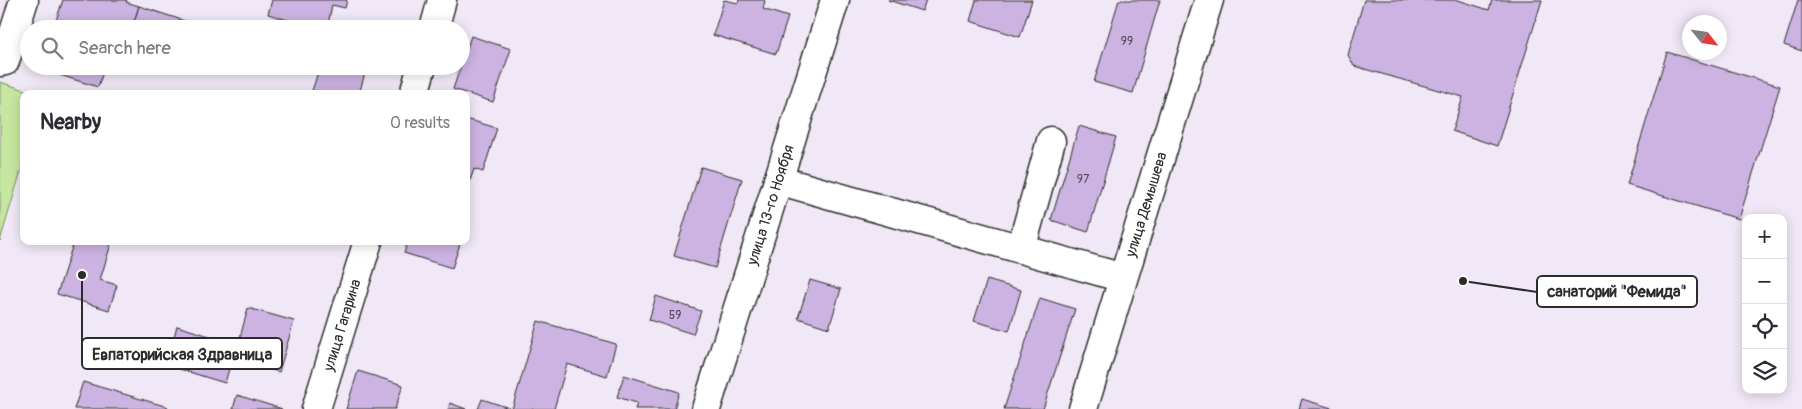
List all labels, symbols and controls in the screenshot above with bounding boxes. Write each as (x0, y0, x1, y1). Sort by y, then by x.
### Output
north arrow (1682, 15, 1727, 60)
search box (20, 20, 470, 75)
icon: search (38, 34, 66, 62)
house number: 99 (1121, 34, 1133, 49)
text: Search here (78, 36, 171, 60)
text: Nearby (40, 109, 101, 136)
text: 0 results (390, 113, 450, 133)
street label: улица 13-го Ноября (743, 143, 799, 269)
street label: улица Демышева (1121, 150, 1172, 260)
house number: 97 (1077, 172, 1090, 187)
map controls (1742, 214, 1787, 394)
button: + (1742, 214, 1787, 259)
button: − (1742, 259, 1787, 304)
callout: санаторий "Фемида" (1537, 276, 1697, 307)
street label: улица Гагарина (319, 277, 366, 374)
text: санаторий "Фемида" (1546, 282, 1687, 302)
button: locate (1742, 304, 1787, 349)
house number: 59 (669, 308, 681, 323)
callout: Евпаторийская Здравница (82, 338, 282, 369)
text: Евпаторийская Здравница (92, 345, 273, 365)
button: layers (1742, 349, 1787, 394)

